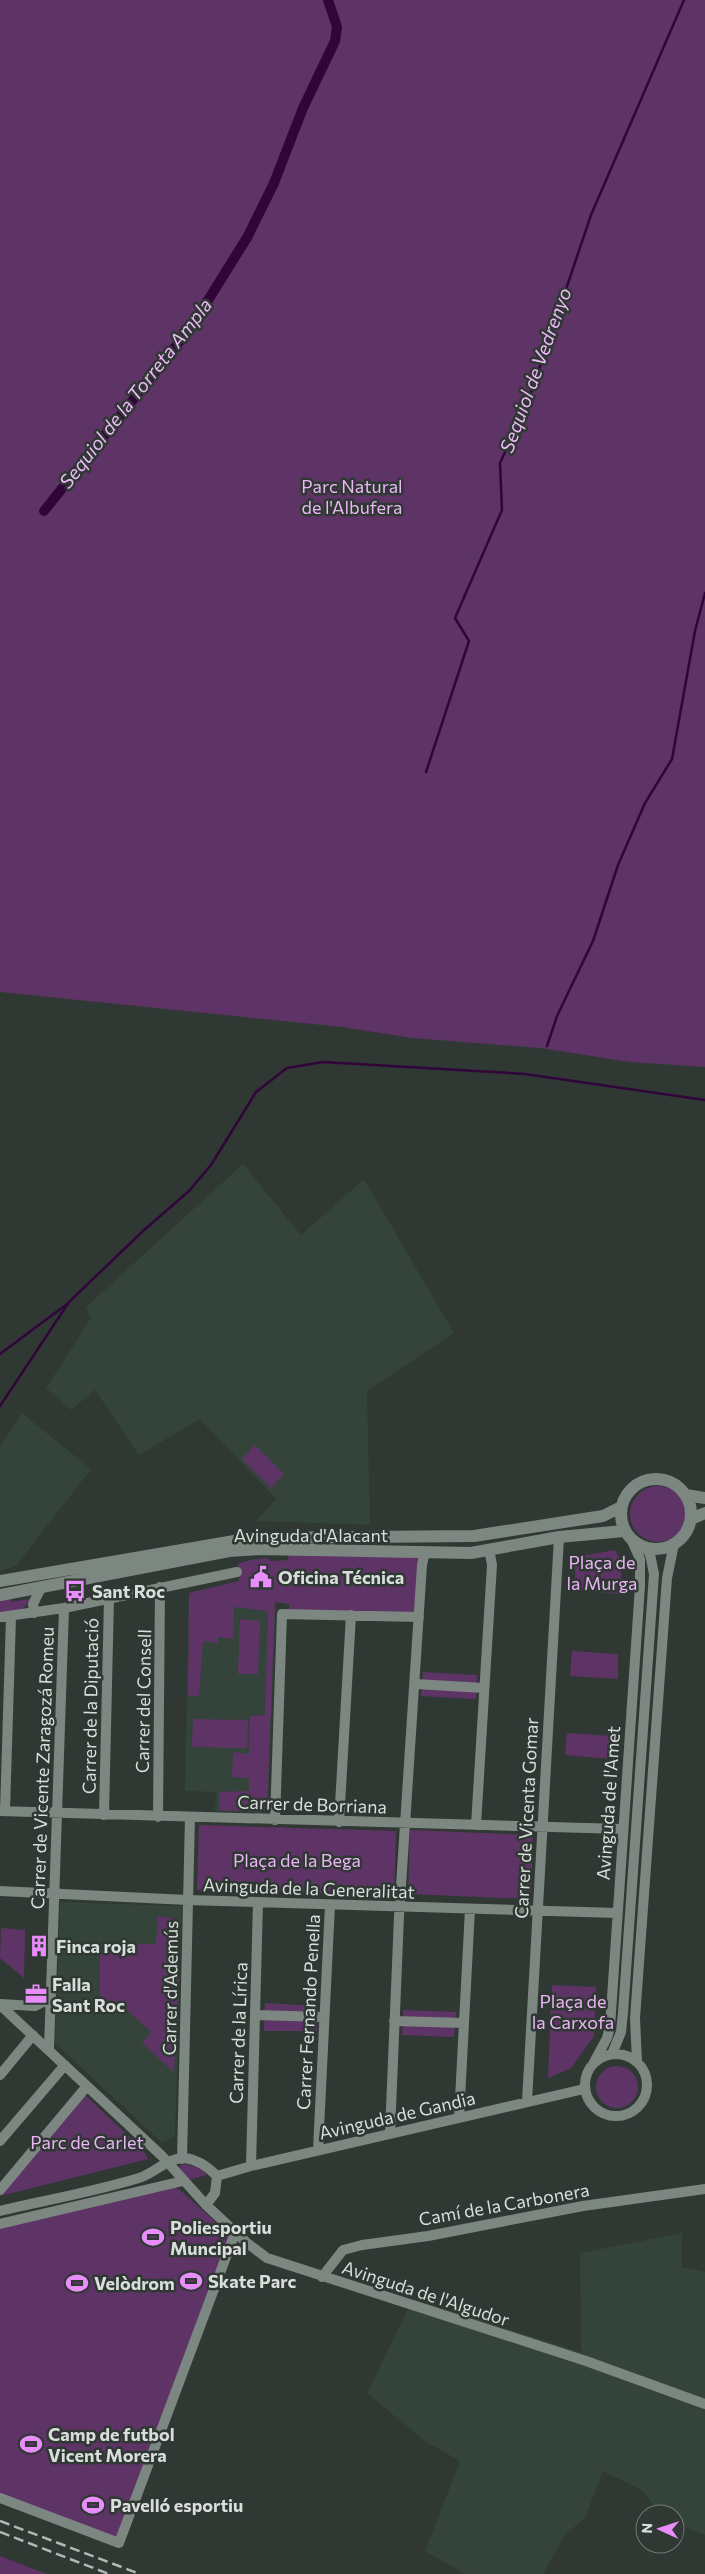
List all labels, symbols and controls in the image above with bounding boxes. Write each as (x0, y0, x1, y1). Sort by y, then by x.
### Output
water label: Sequiol de Vedrenyo (494, 284, 576, 456)
water label: Sequiol de la Torreta Ampla (54, 293, 216, 492)
park label: Parc Natural de l'Albufera (301, 475, 403, 518)
street label: Avinguda d'Alacant (234, 1524, 388, 1546)
park label: Plaça de la Murga (567, 1551, 637, 1594)
public building icon: Oficina Técnica (248, 1564, 274, 1590)
place label: Oficina Técnica (278, 1566, 404, 1588)
bus stop icon: Sant Roc (62, 1578, 88, 1604)
place label: Sant Roc (92, 1580, 165, 1602)
street label: Carrer de la Diputació (77, 1618, 103, 1794)
street label: Carrer de Vicente Zaragozá Romeu (26, 1626, 58, 1910)
street label: Carrer del Consell (131, 1629, 155, 1773)
street label: Carrer de Vicenta Gomar (510, 1717, 542, 1919)
street label: Avinguda de l'Amet (592, 1725, 624, 1881)
street label: Carrer de Borriana (237, 1790, 387, 1818)
park label: Plaça de la Bega (233, 1849, 361, 1871)
street label: Avinguda de la Generalitat (203, 1873, 415, 1903)
street label: Carrer Fernando Penella (292, 1914, 324, 2110)
street label: Carrer d'Ademús (158, 1920, 182, 2056)
building icon: Finca roja (26, 1933, 52, 1959)
place label: Finca roja (56, 1935, 136, 1957)
street label: Carrer de la Lírica (225, 1962, 251, 2104)
place label: Falla Sant Roc (52, 1973, 125, 2016)
office icon: Falla Sant Roc (23, 1981, 49, 2007)
park label: Plaça de la Carxofa (532, 1990, 614, 2033)
street label: Avinguda de Gandia (317, 2086, 477, 2144)
park label: Parc de Carlet (30, 2131, 144, 2153)
street label: Camí de la Carbonera (417, 2178, 591, 2230)
place label: Poliesportiu Muncipal (170, 2216, 272, 2259)
sports icon: Poliesportiu Muncipal (140, 2224, 166, 2250)
street label: Avinguda de l'Algudor (340, 2256, 512, 2330)
sports icon: Skate Parc (178, 2268, 204, 2294)
sports icon: Velòdrom (64, 2270, 90, 2296)
place label: Skate Parc (208, 2270, 296, 2292)
place label: Velòdrom (94, 2272, 175, 2294)
place label: Camp de futbol Vicent Morera (48, 2423, 175, 2466)
sports icon: Camp de futbol Vicent Morera (18, 2431, 44, 2457)
sports icon: Pavelló esportiu (80, 2492, 106, 2518)
place label: Pavelló esportiu (110, 2494, 243, 2516)
north arrow (635, 2504, 685, 2554)
text: N (638, 2523, 655, 2534)

